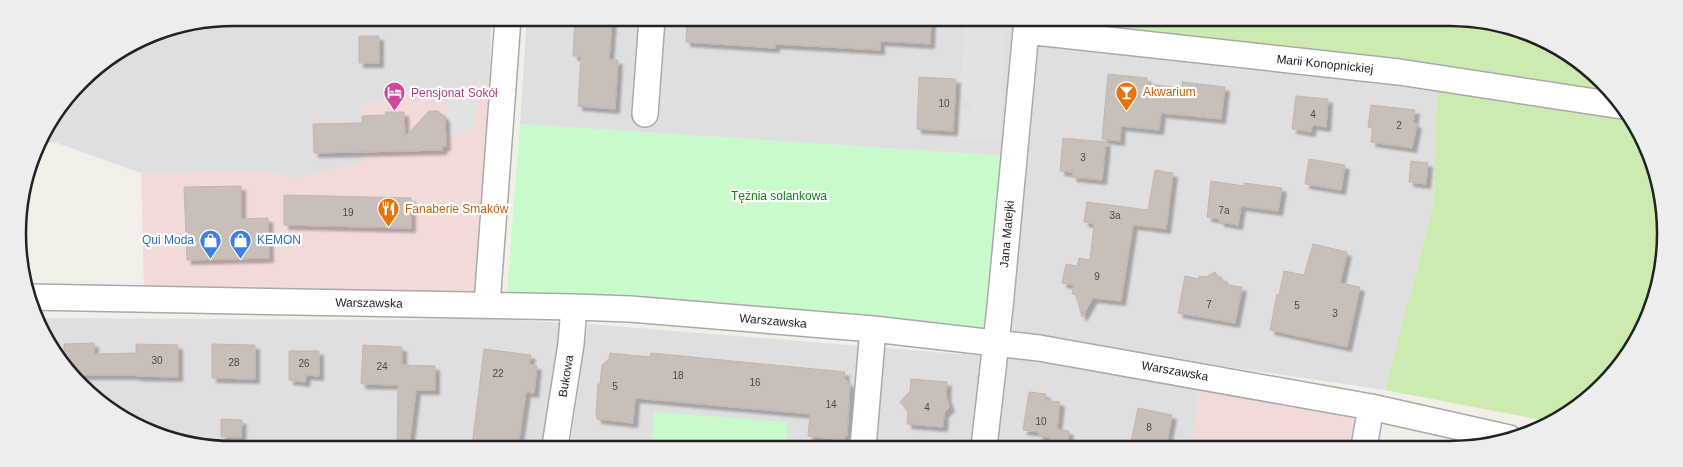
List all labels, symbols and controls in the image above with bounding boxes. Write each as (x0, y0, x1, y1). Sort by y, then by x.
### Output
street label: Marii Konopnickiej (1276, 52, 1374, 76)
bar icon: Akwarium (1115, 80, 1139, 111)
hotel icon: Pensjonat Sokół (383, 81, 407, 112)
place label: Akwarium (1143, 85, 1196, 99)
place label: Pensjonat Sokół (411, 86, 498, 100)
house number: 10 (938, 98, 950, 109)
house number: 4 (1310, 109, 1316, 120)
house number: 2 (1396, 120, 1402, 131)
house number: 3 (1080, 152, 1086, 163)
park label: Tężnia solankowa (731, 189, 827, 203)
restaurant icon: Fanaberie Smaków (377, 197, 401, 228)
street label: Jana Matejki (997, 200, 1017, 268)
place label: Fanaberie Smaków (405, 202, 509, 216)
house number: 7a (1218, 205, 1230, 216)
house number: 19 (342, 207, 354, 218)
house number: 3a (1109, 210, 1121, 221)
shop icon: Qui Moda (198, 228, 222, 259)
shop icon: KEMON (229, 228, 253, 259)
place label: Qui Moda (142, 233, 194, 247)
place label: KEMON (257, 233, 301, 247)
house number: 9 (1094, 271, 1100, 282)
street label: Warszawska (335, 295, 403, 311)
house number: 7 (1206, 299, 1212, 310)
house number: 5 (1294, 300, 1300, 311)
house number: 3 (1332, 308, 1338, 319)
street label: Warszawska (739, 311, 808, 331)
street label: Bukowa (556, 354, 576, 398)
house number: 30 (151, 355, 163, 366)
house number: 28 (228, 357, 240, 368)
house number: 26 (298, 358, 310, 369)
street label: Warszawska (1141, 358, 1210, 384)
house number: 24 (376, 361, 388, 372)
house number: 22 (492, 368, 504, 379)
house number: 18 (672, 370, 684, 381)
house number: 16 (749, 377, 761, 388)
house number: 5 (612, 381, 618, 392)
house number: 14 (825, 399, 837, 410)
house number: 4 (924, 402, 930, 413)
house number: 10 (1035, 416, 1047, 427)
house number: 8 (1146, 422, 1152, 433)

